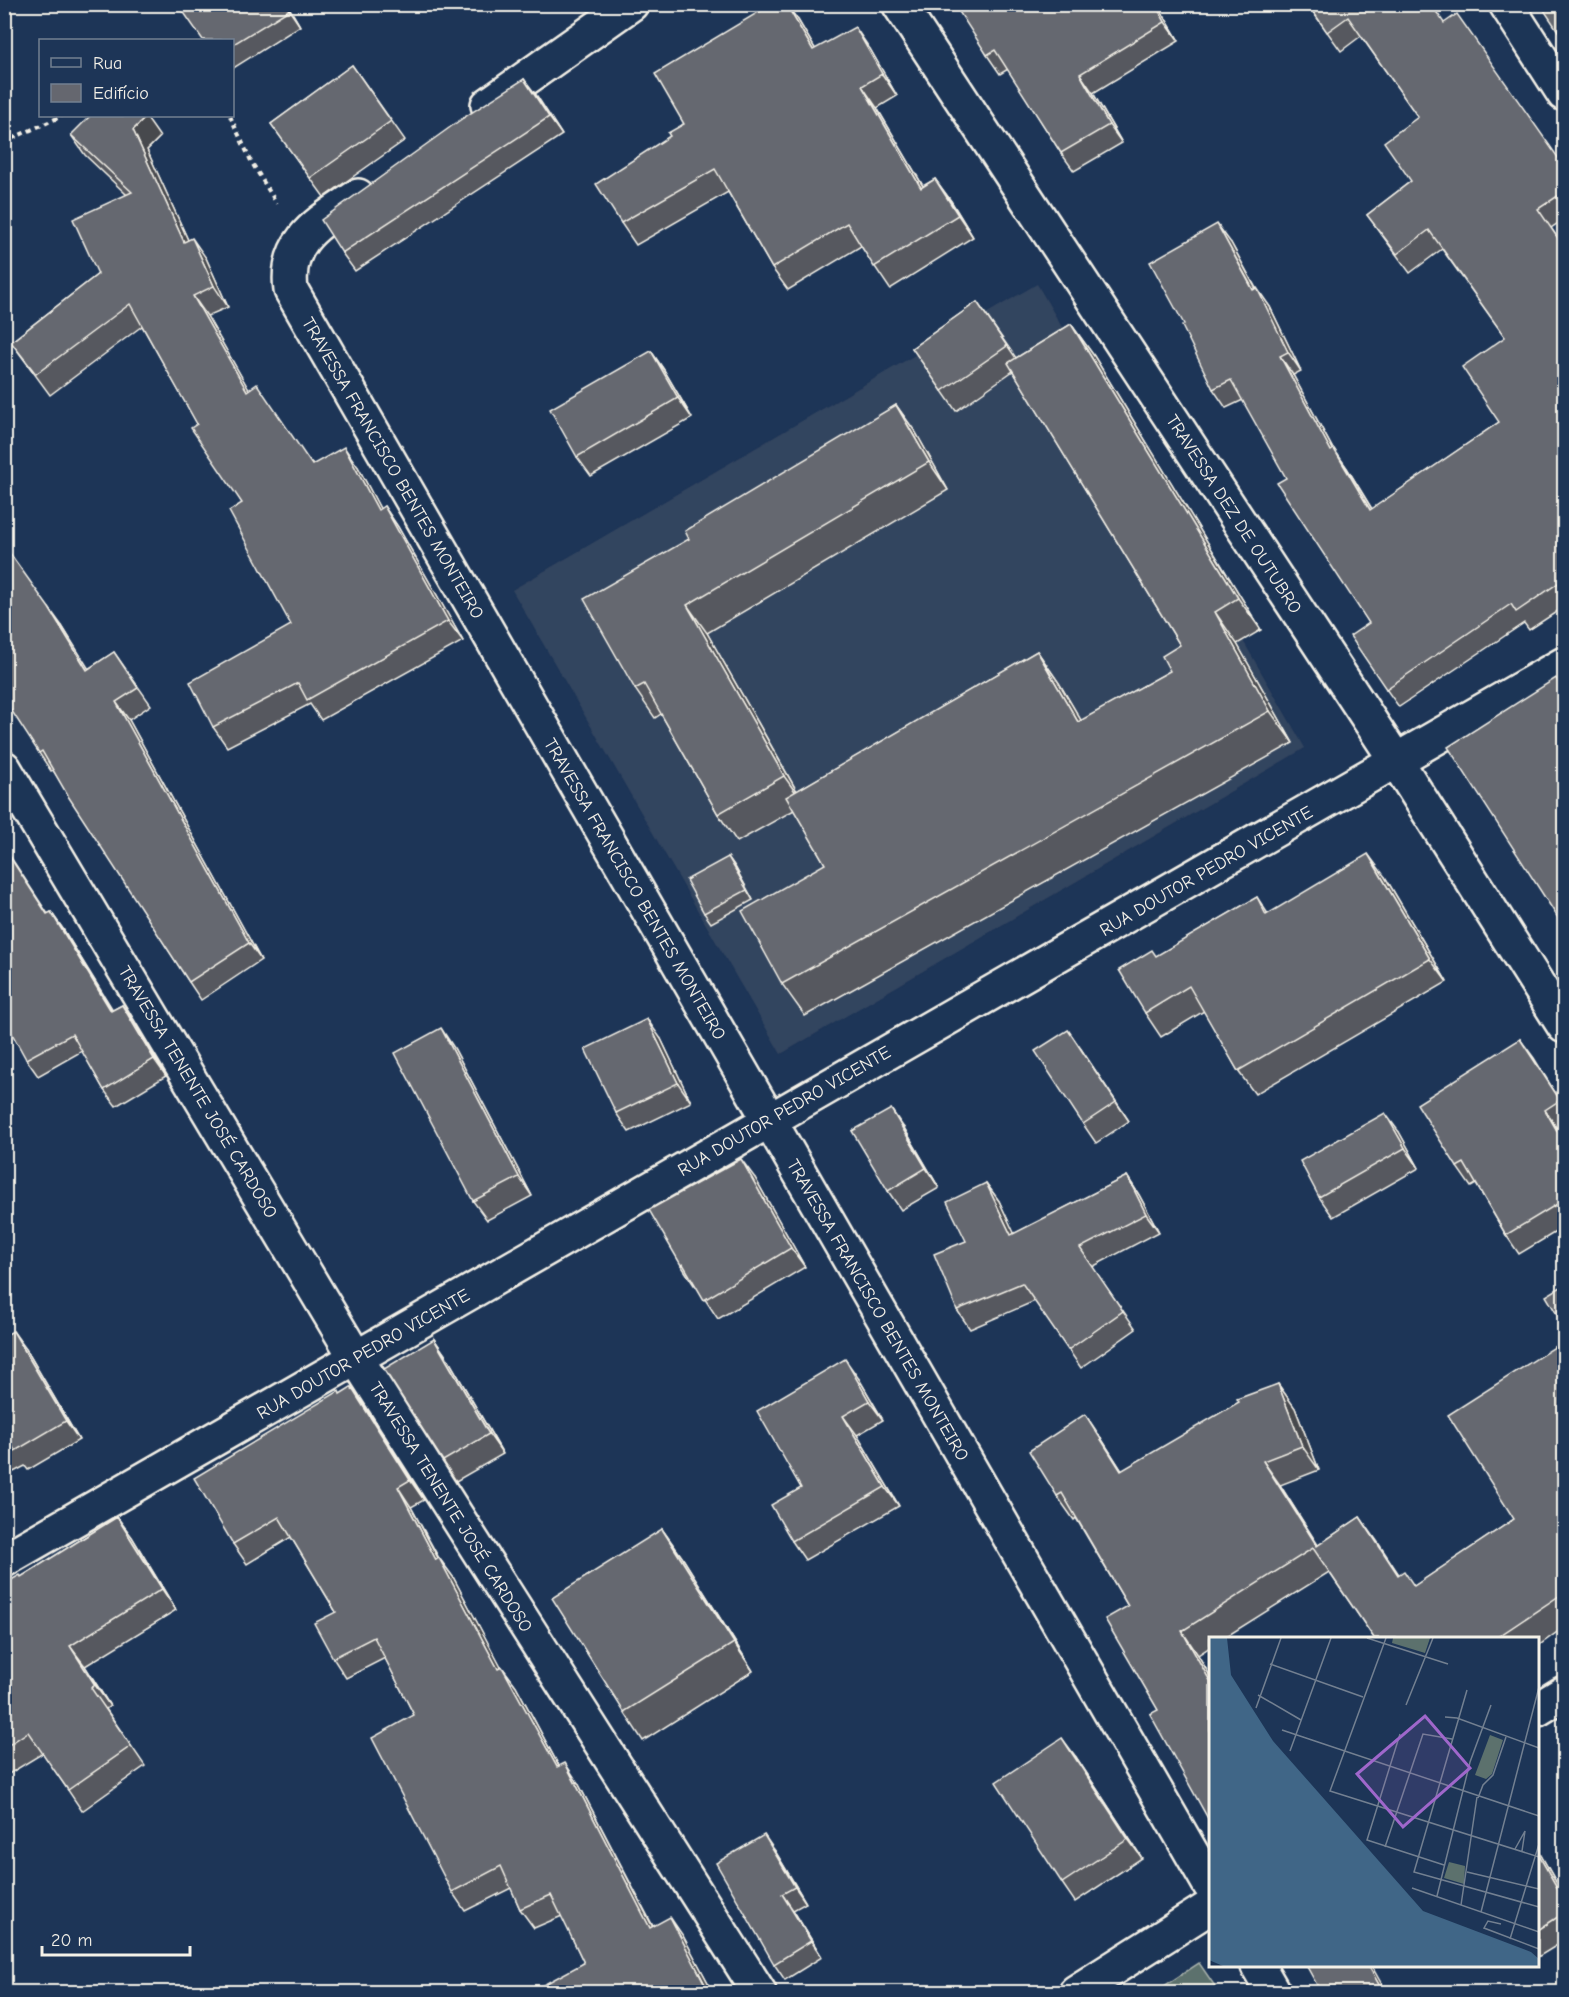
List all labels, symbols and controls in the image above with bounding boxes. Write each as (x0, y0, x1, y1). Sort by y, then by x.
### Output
legend (39, 39, 234, 117)
text: Rua (93, 53, 122, 74)
text: Edifício (93, 83, 149, 104)
street label: TRAVESSA FRANCISCO BENTES MONTEIRO (297, 314, 488, 623)
street label: TRAVESSA DEZ DE OUTUBRO (1161, 411, 1306, 618)
street label: TRAVESSA FRANCISCO BENTES MONTEIRO (539, 735, 730, 1044)
street label: RUA DOUTOR PEDRO VICENTE (1096, 802, 1316, 941)
street label: TRAVESSA TENENTE JOSÉ CARDOSO (114, 962, 282, 1222)
street label: RUA DOUTOR PEDRO VICENTE (674, 1042, 894, 1181)
street label: TRAVESSA FRANCISCO BENTES MONTEIRO (782, 1156, 973, 1465)
street label: RUA DOUTOR PEDRO VICENTE (253, 1285, 473, 1424)
street label: TRAVESSA TENENTE JOSÉ CARDOSO (365, 1378, 537, 1636)
inset map (1209, 1637, 1539, 1967)
scale bar (42, 1919, 190, 1957)
text: 20 m (51, 1930, 92, 1951)

